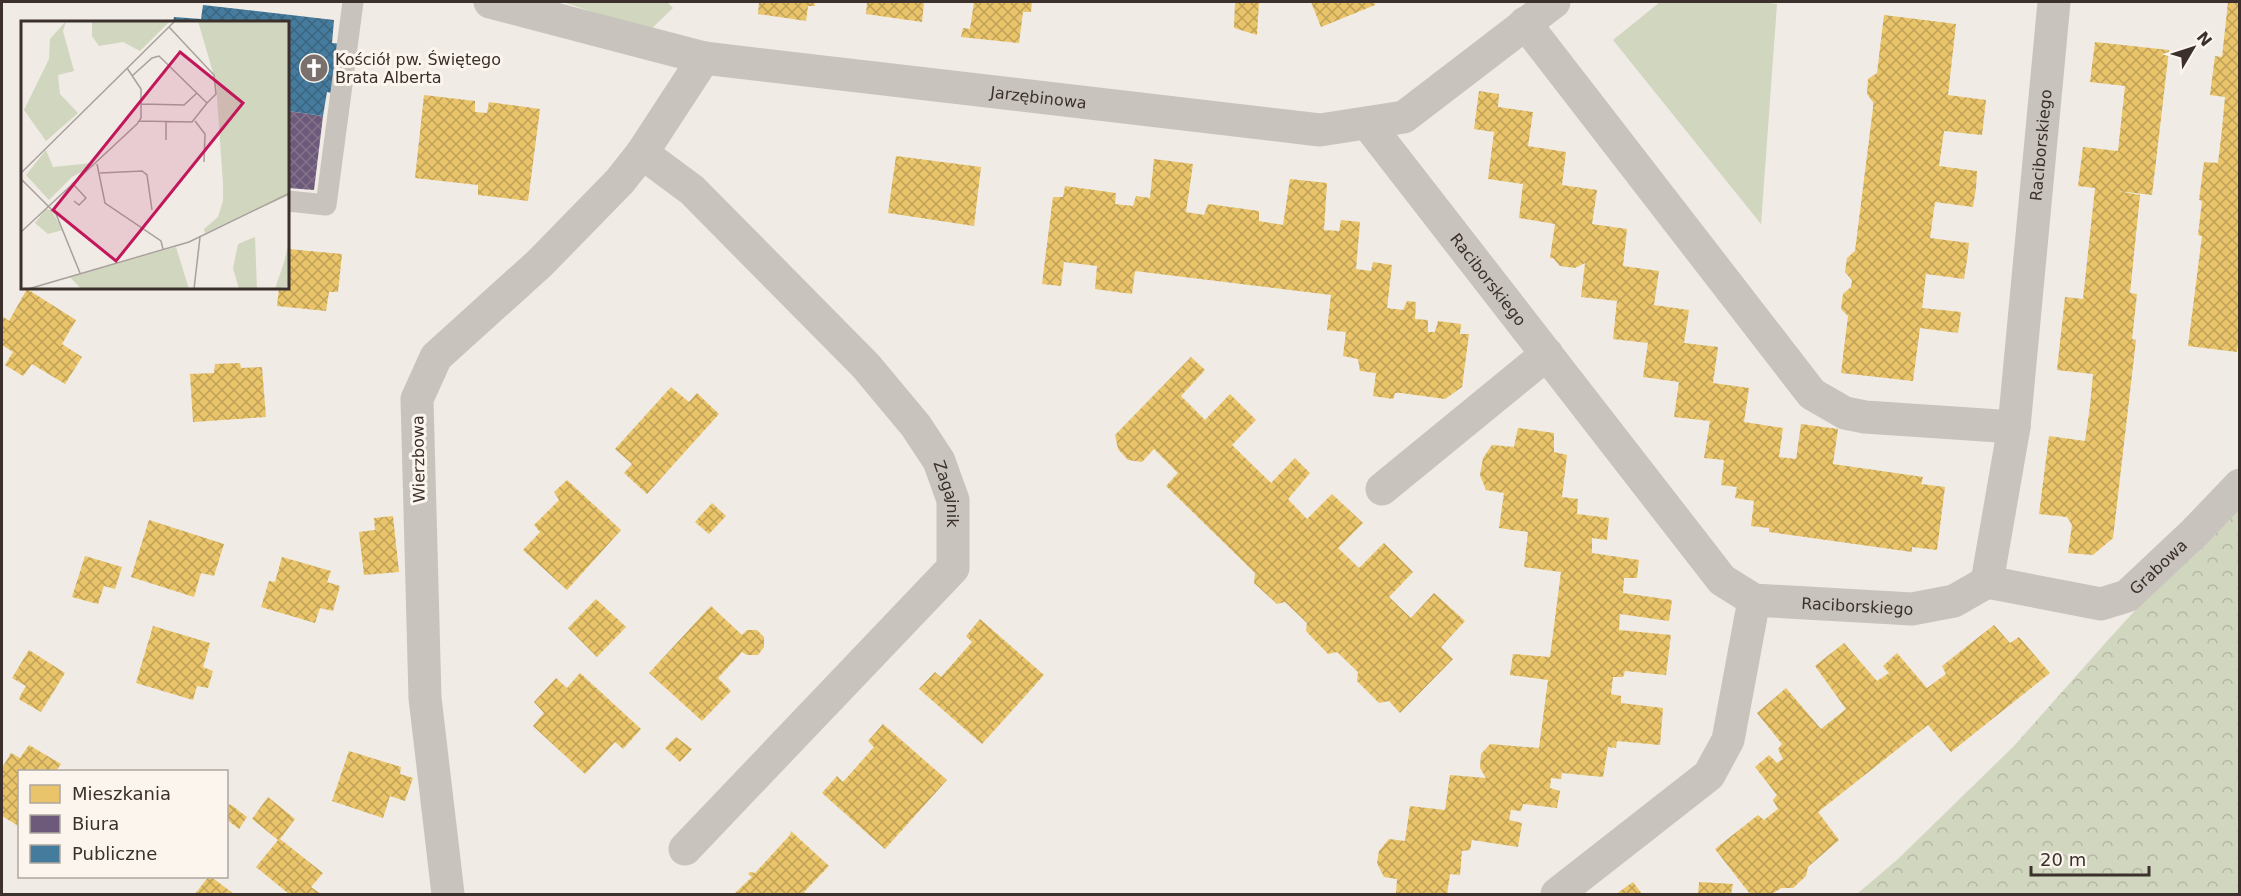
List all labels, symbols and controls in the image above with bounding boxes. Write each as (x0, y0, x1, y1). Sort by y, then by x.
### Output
north arrow (2163, 18, 2223, 78)
inset map (21, 21, 290, 290)
text: N (2193, 28, 2216, 50)
place label: Kościół pw. Świętego Brata Alberta (335, 50, 501, 87)
church icon: Kościół pw. Świętego Brata Alberta (298, 52, 330, 84)
street label: Jarzębinowa (988, 82, 1088, 113)
street label: Raciborskiego (2026, 88, 2056, 202)
street label: Raciborskiego (1446, 230, 1530, 330)
street label: Wierzbowa (408, 415, 429, 503)
street label: Zagajnik (930, 458, 962, 528)
street label: Grabowa (2126, 536, 2191, 599)
street label: Raciborskiego (1801, 594, 1914, 619)
legend (18, 770, 228, 878)
text: Mieszkania (72, 783, 171, 804)
text: Biura (72, 813, 119, 834)
scale bar (2031, 839, 2150, 877)
text: Publiczne (72, 843, 157, 864)
text: 20 m (2040, 849, 2086, 870)

